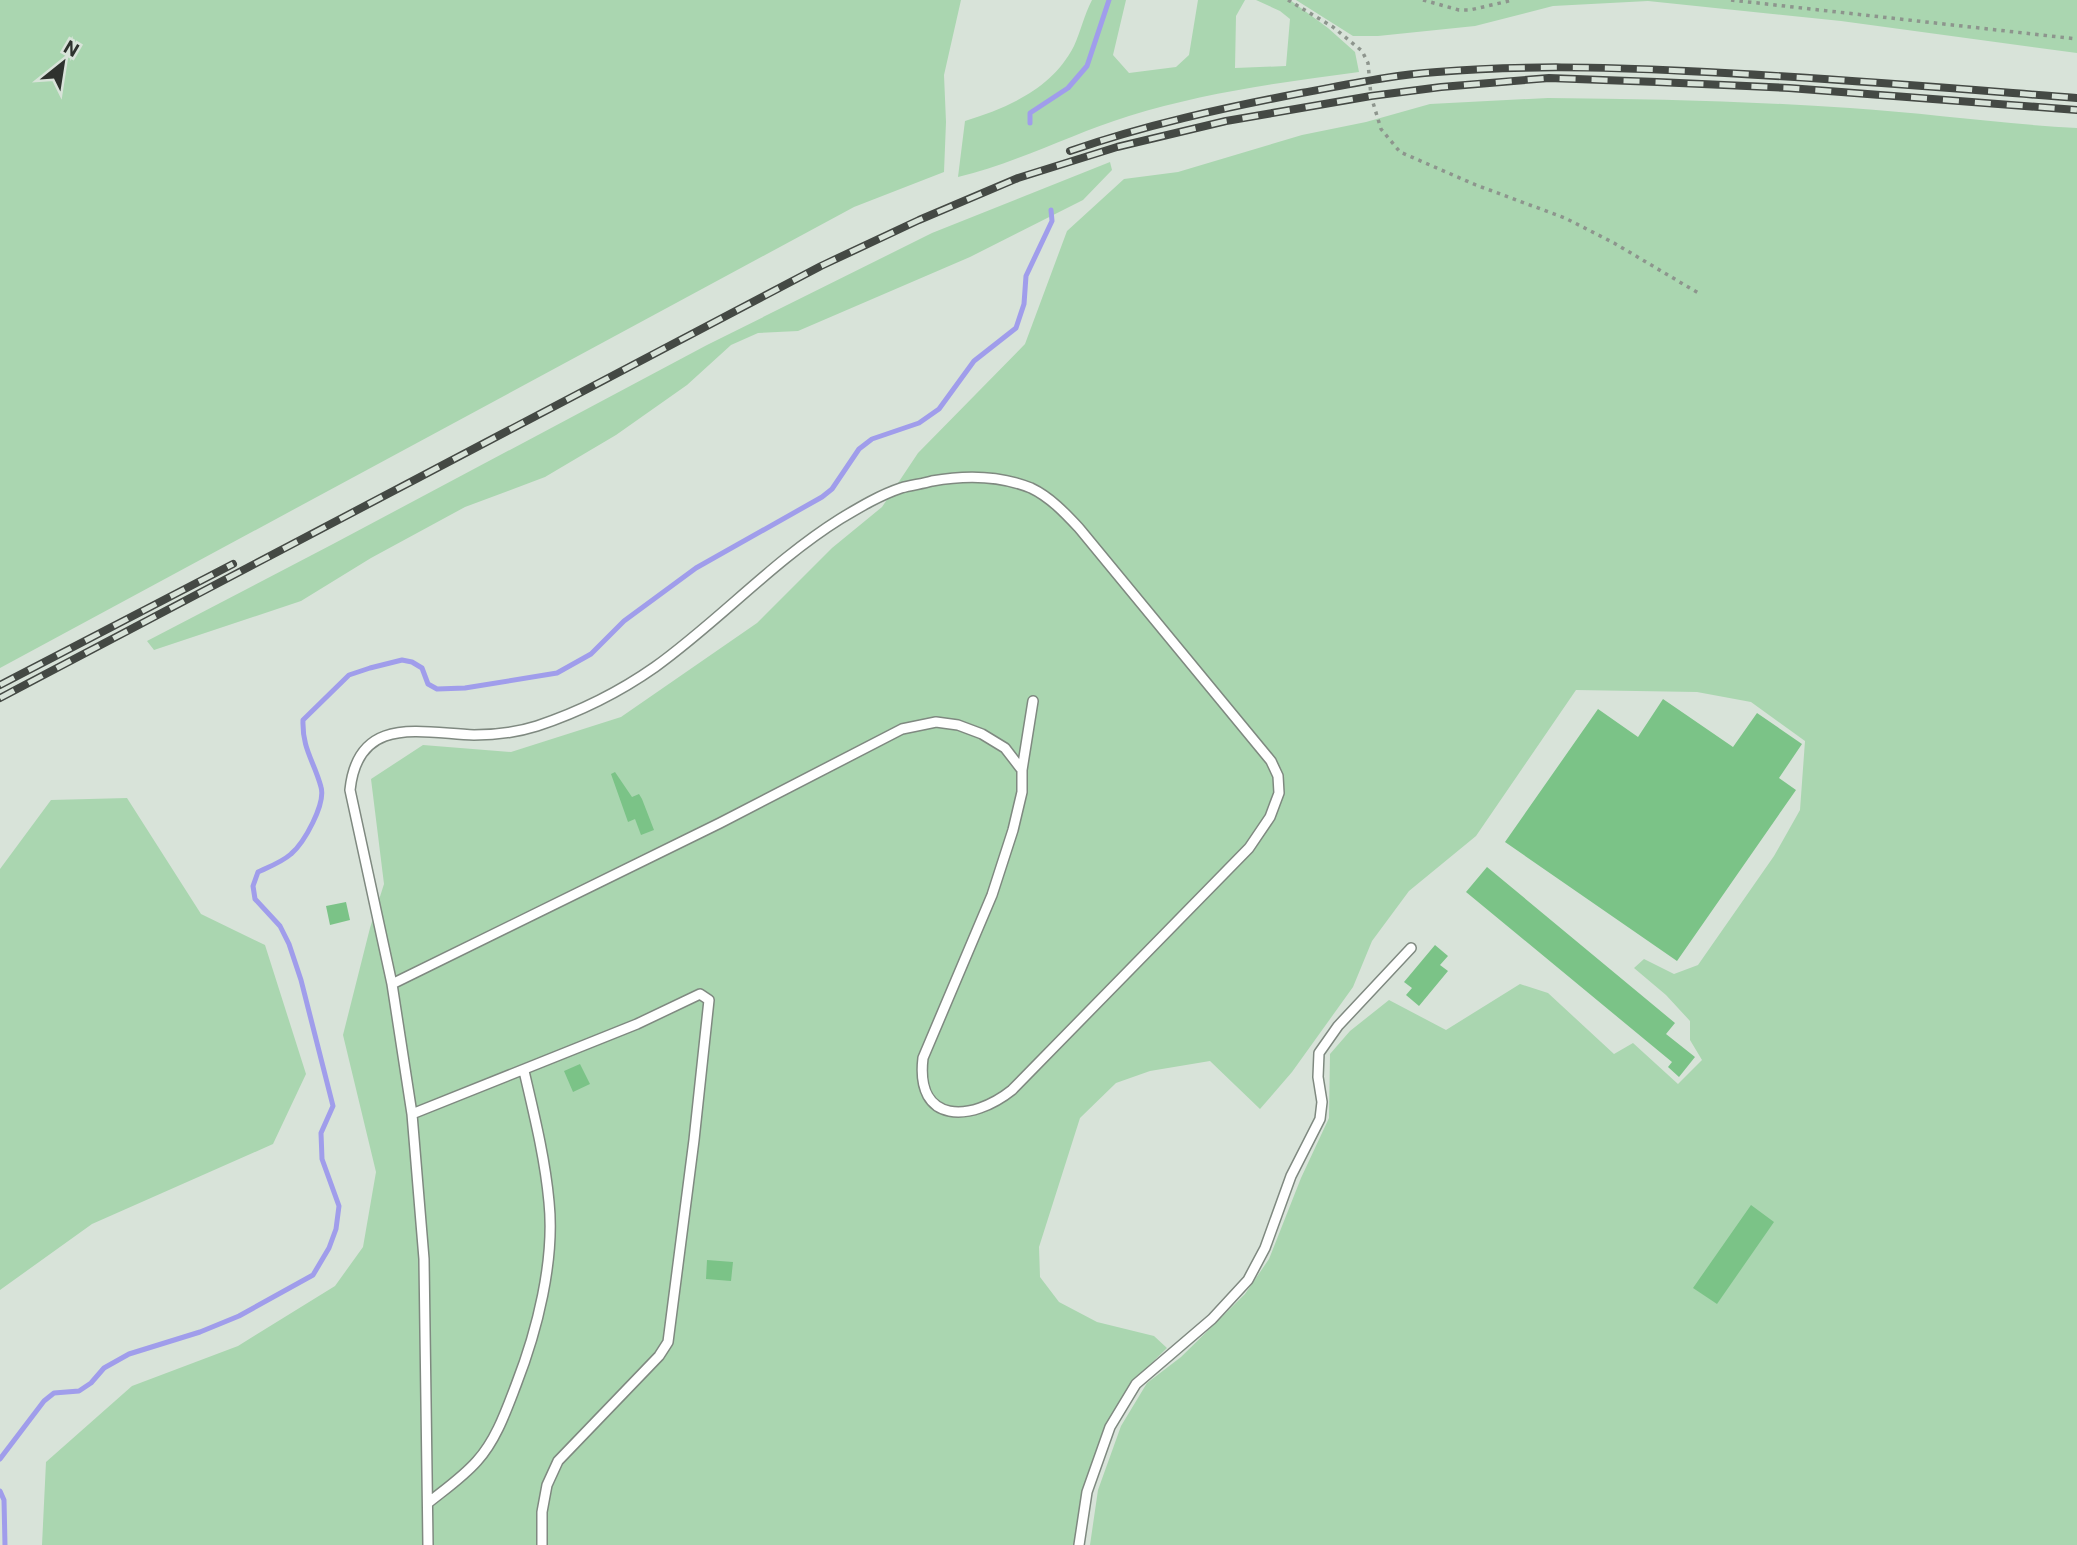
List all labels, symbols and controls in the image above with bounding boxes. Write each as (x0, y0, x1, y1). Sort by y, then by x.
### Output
north arrow (28, 28, 98, 98)
text: N (60, 35, 83, 62)

